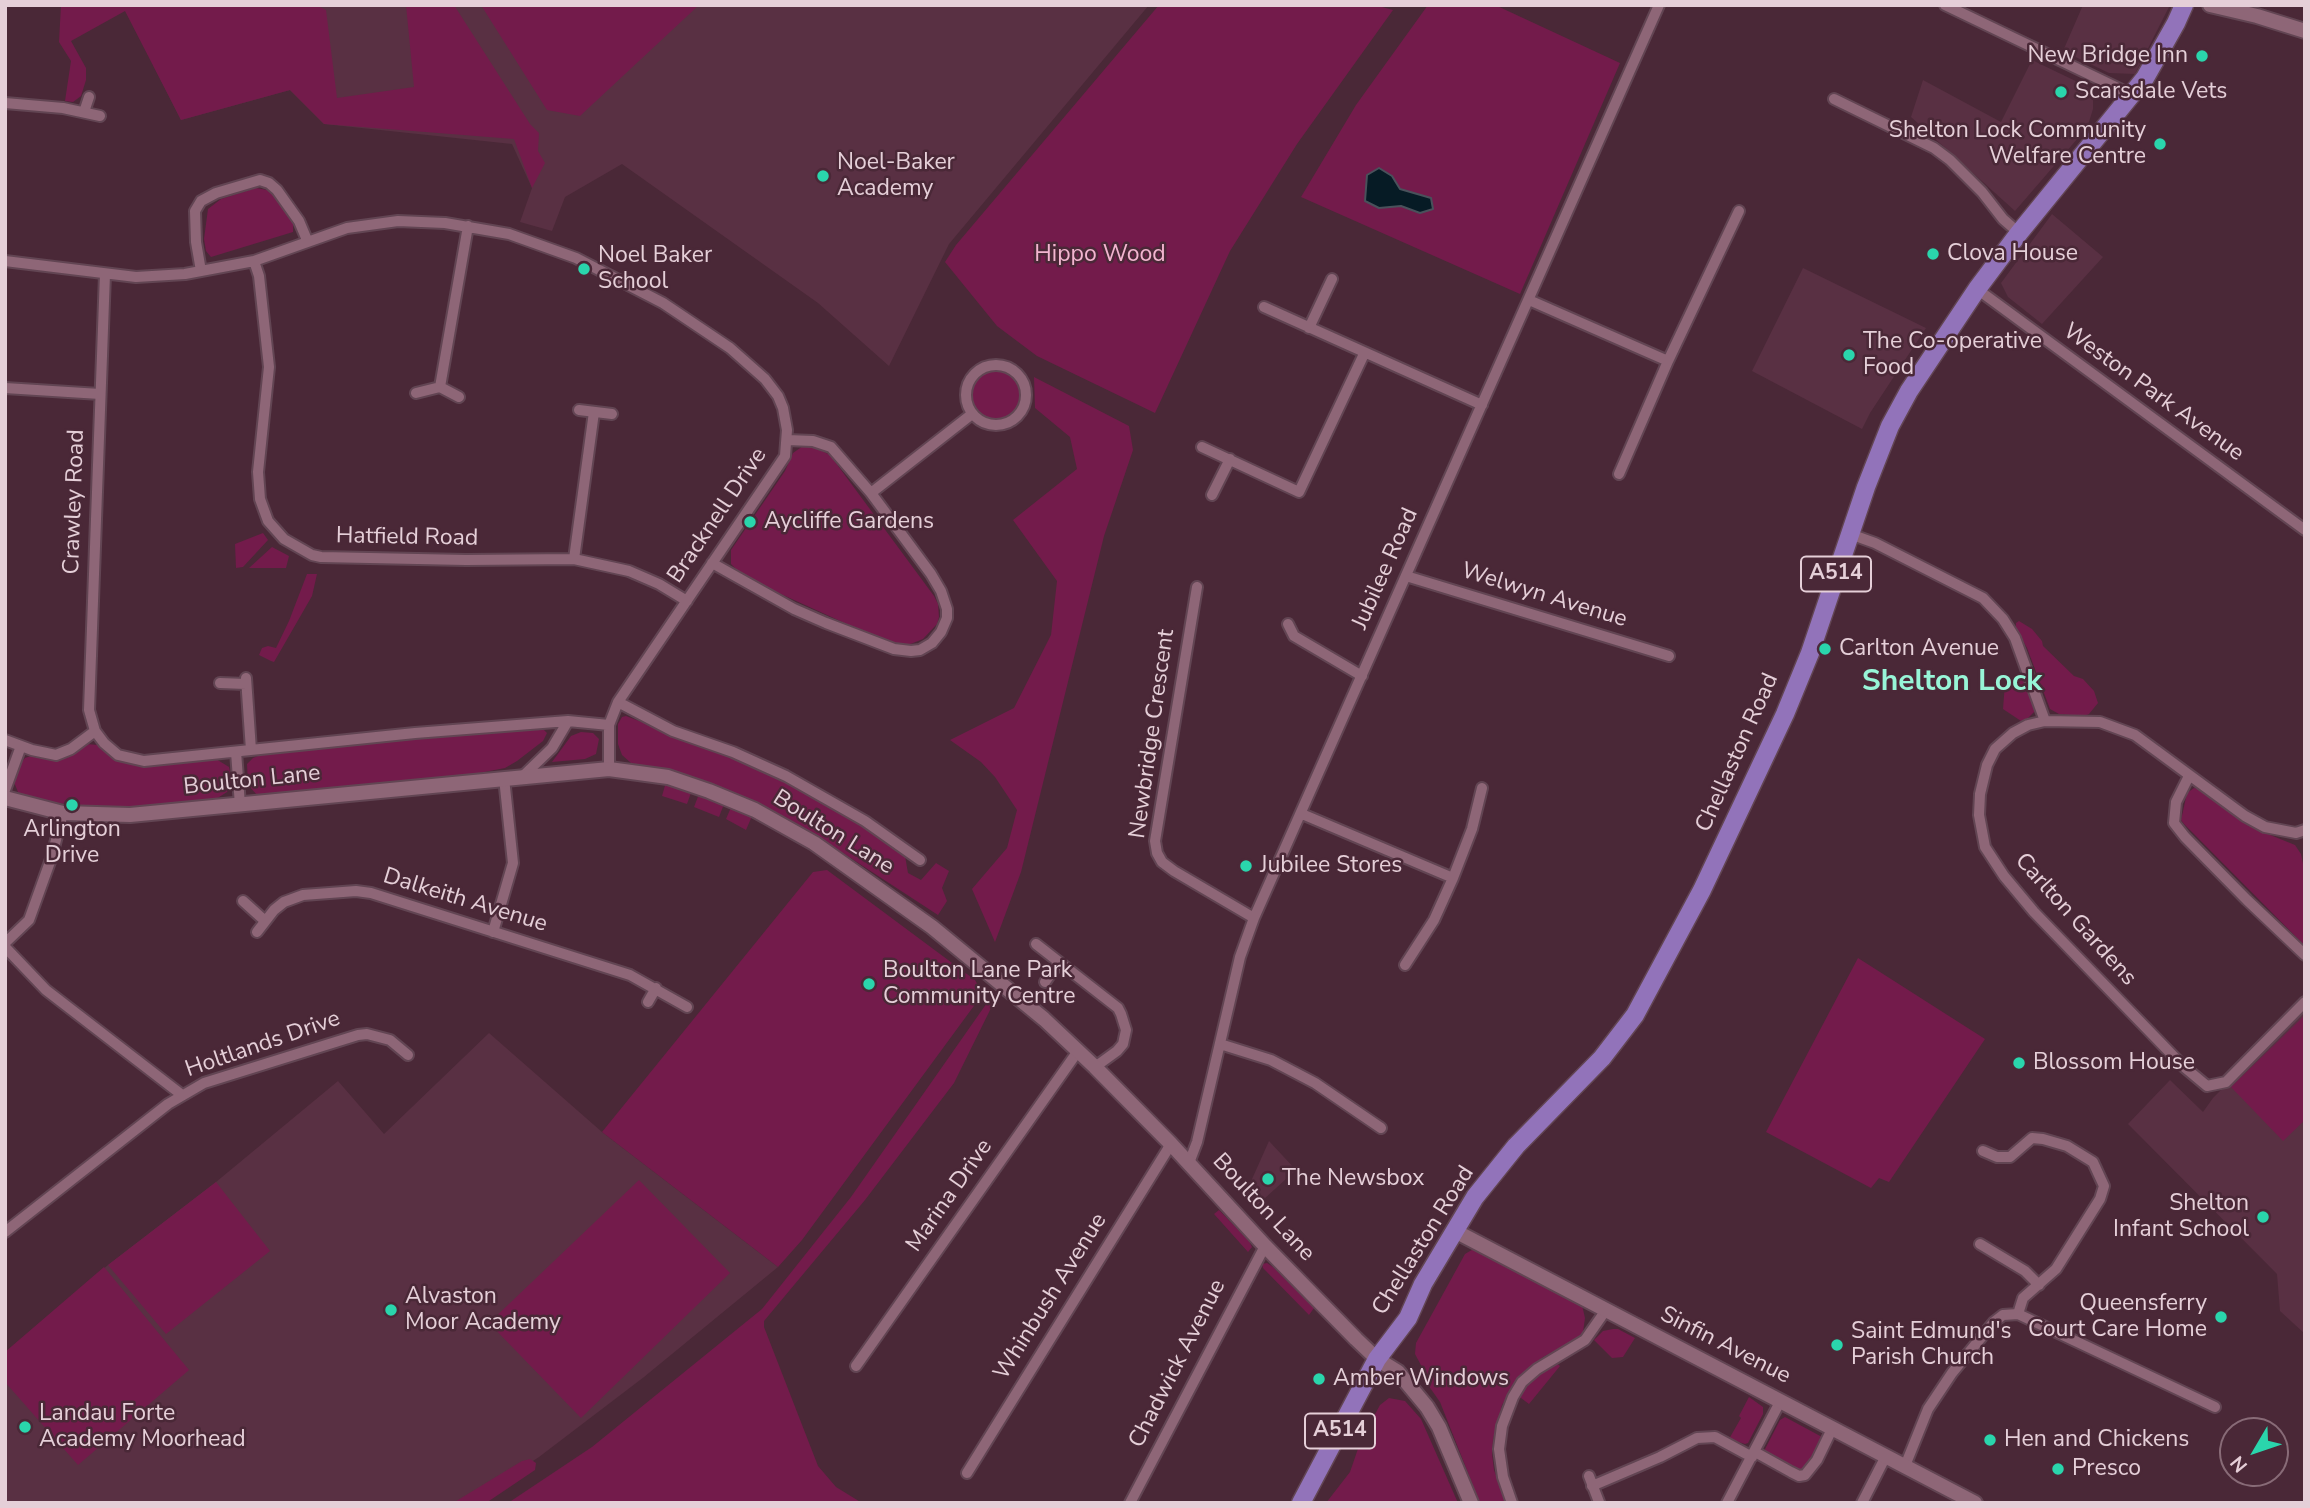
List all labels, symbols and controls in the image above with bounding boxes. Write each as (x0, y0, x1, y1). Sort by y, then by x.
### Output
place label: New Bridge Inn (2027, 42, 2188, 70)
marker: New Bridge Inn (2194, 48, 2210, 64)
place label: Scarsdale Vets (2075, 78, 2227, 106)
marker: Scarsdale Vets (2053, 84, 2069, 100)
place label: Shelton Lock Community Welfare Centre (1889, 117, 2146, 171)
marker: Shelton Lock Community Welfare Centre (2152, 136, 2168, 152)
place label: Noel-Baker Academy (837, 149, 955, 203)
marker: Noel-Baker Academy (815, 168, 831, 184)
place label: Clova House (1947, 240, 2078, 268)
park label: Hippo Wood (1034, 241, 1166, 269)
place label: Noel Baker School (598, 242, 712, 296)
marker: Clova House (1925, 246, 1941, 262)
marker: Noel Baker School (576, 261, 592, 277)
street label: Weston Park Avenue (2057, 318, 2249, 468)
place label: The Co-operative Food (1863, 328, 2042, 382)
marker: The Co-operative Food (1841, 347, 1857, 363)
street label: Crawley Road (59, 429, 91, 575)
street label: Bracknell Drive (663, 443, 773, 589)
street label: Jubilee Road (1347, 504, 1425, 634)
place label: Aycliffe Gardens (764, 508, 934, 536)
marker: Aycliffe Gardens (742, 514, 758, 530)
street label: Hatfield Road (336, 523, 478, 553)
road number: A514 (1801, 556, 1871, 592)
street label: Welwyn Avenue (1458, 558, 1630, 634)
street label: Newbridge Crescent (1125, 628, 1181, 840)
place label: Carlton Avenue (1839, 635, 1999, 663)
marker: Carlton Avenue (1817, 641, 1833, 657)
district label: Shelton Lock (1862, 665, 2042, 701)
street label: Chellaston Road (1691, 669, 1785, 837)
street label: Boulton Lane (182, 760, 322, 802)
street label: Boulton Lane (767, 785, 899, 881)
marker: Arlington Drive (64, 797, 80, 813)
place label: Arlington Drive (23, 816, 121, 870)
street label: Carlton Gardens (2008, 848, 2142, 992)
place label: Jubilee Stores (1260, 852, 1402, 880)
marker: Jubilee Stores (1238, 858, 1254, 874)
street label: Dalkeith Avenue (380, 863, 550, 939)
place label: Boulton Lane Park Community Centre (883, 957, 1075, 1011)
marker: Boulton Lane Park Community Centre (861, 976, 877, 992)
street label: Holtlands Drive (182, 1006, 344, 1084)
place label: Blossom House (2033, 1049, 2195, 1077)
marker: Blossom House (2011, 1055, 2027, 1071)
street label: Marina Drive (901, 1134, 999, 1258)
street label: Boulton Lane (1206, 1148, 1320, 1268)
street label: Chellaston Road (1367, 1161, 1481, 1321)
place label: The Newsbox (1282, 1165, 1424, 1193)
marker: The Newsbox (1260, 1171, 1276, 1187)
place label: Shelton Infant School (2113, 1190, 2249, 1244)
street label: Whinbush Avenue (989, 1209, 1113, 1385)
marker: Shelton Infant School (2255, 1209, 2271, 1225)
street label: Chadwick Avenue (1124, 1275, 1232, 1453)
place label: Alvaston Moor Academy (405, 1283, 561, 1337)
place label: Queensferry Court Care Home (2028, 1290, 2207, 1344)
street label: Sinfin Avenue (1655, 1301, 1795, 1391)
marker: Alvaston Moor Academy (383, 1302, 399, 1318)
marker: Queensferry Court Care Home (2213, 1309, 2229, 1325)
place label: Saint Edmund's Parish Church (1851, 1318, 2012, 1372)
marker: Saint Edmund's Parish Church (1829, 1337, 1845, 1353)
place label: Amber Windows (1333, 1365, 1509, 1393)
marker: Amber Windows (1311, 1371, 1327, 1387)
place label: Landau Forte Academy Moorhead (39, 1400, 246, 1454)
road number: A514 (1305, 1414, 1375, 1448)
north arrow (2219, 1417, 2289, 1487)
marker: Landau Forte Academy Moorhead (17, 1419, 33, 1435)
place label: Hen and Chickens (2004, 1426, 2189, 1454)
marker: Hen and Chickens (1982, 1432, 1998, 1448)
text: N (2225, 1450, 2254, 1478)
place label: Presco (2072, 1455, 2141, 1483)
marker: Presco (2050, 1461, 2066, 1477)

